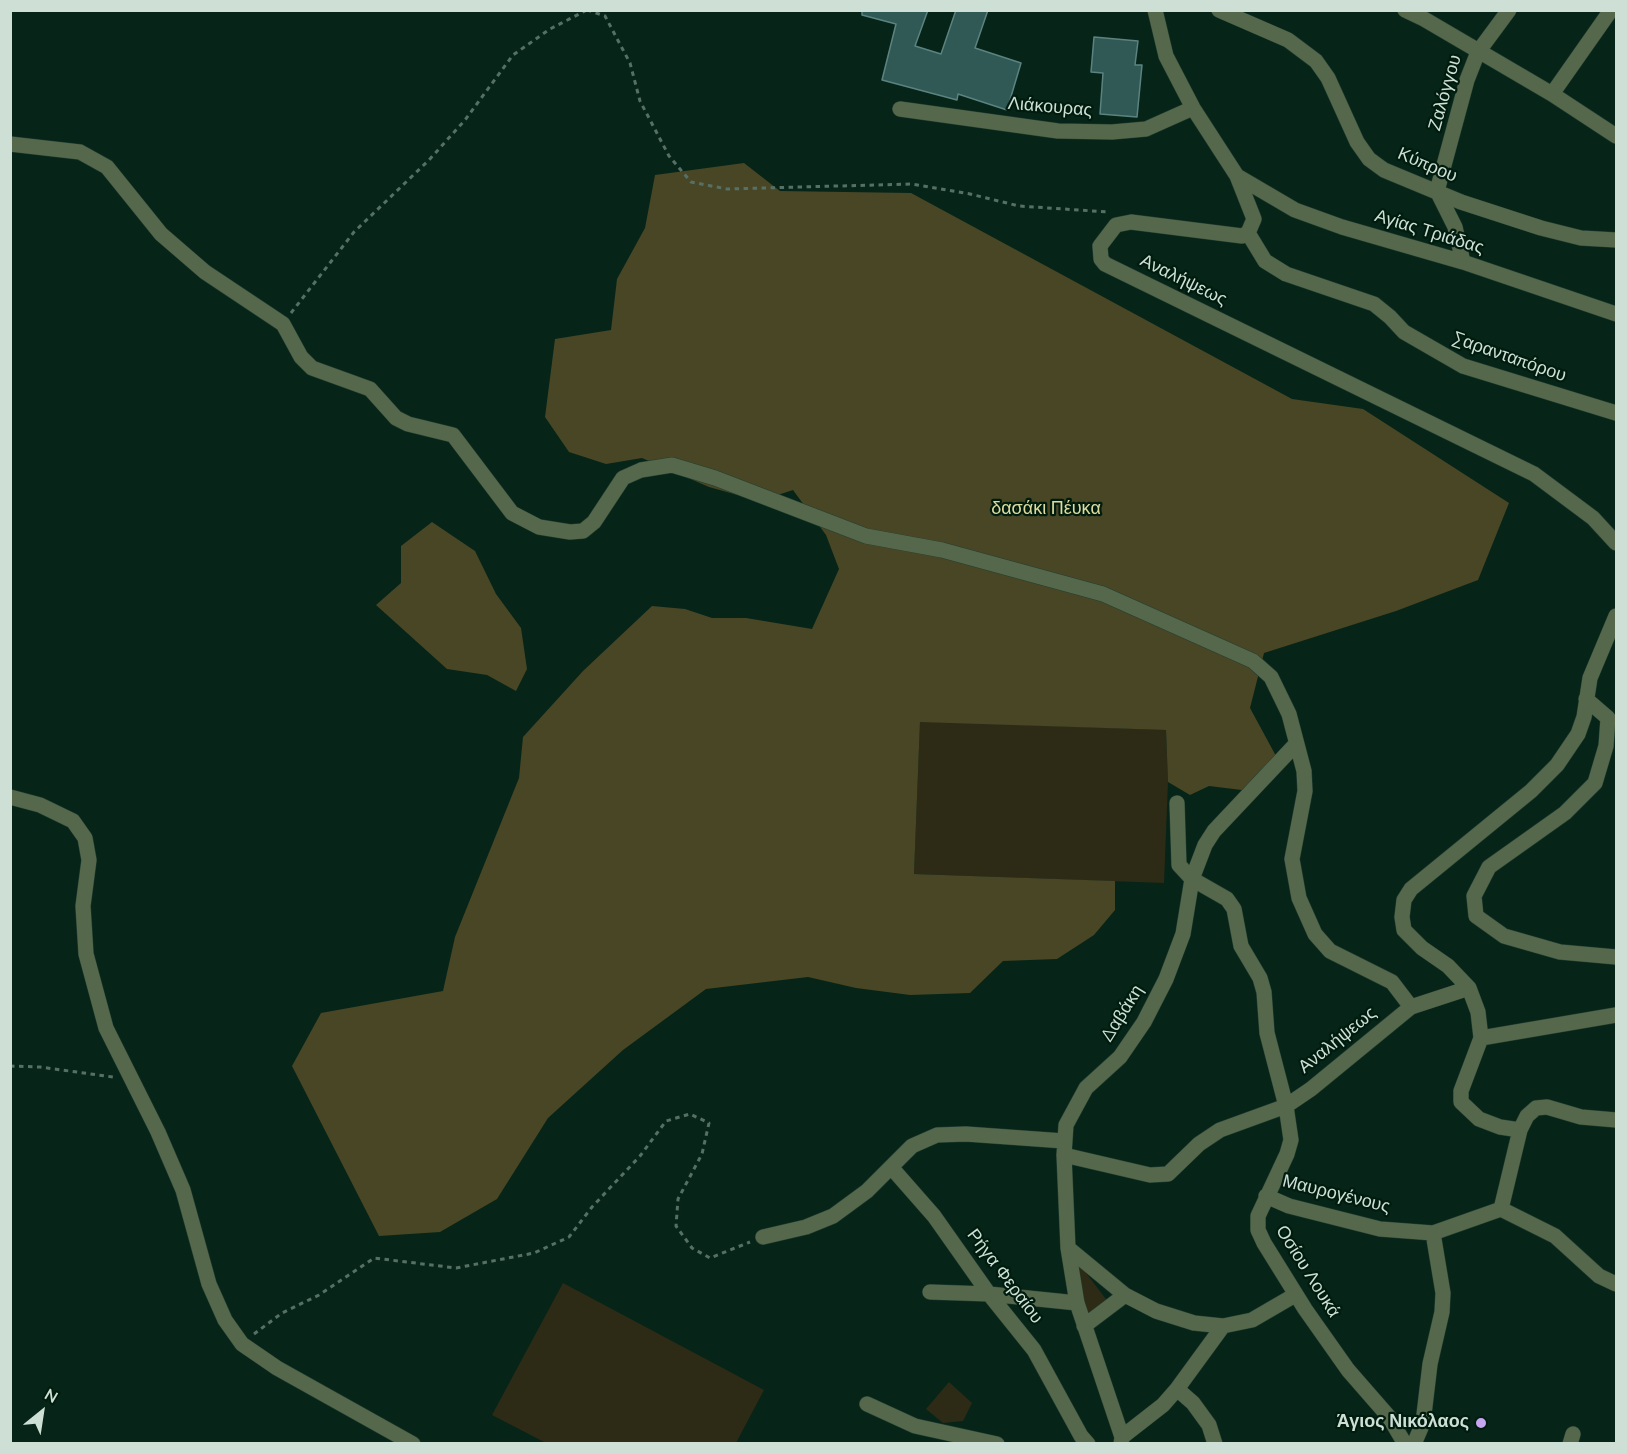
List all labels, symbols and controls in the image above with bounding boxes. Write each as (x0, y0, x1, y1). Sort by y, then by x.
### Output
street label: Ζαλόγγου (1425, 53, 1467, 133)
street label: Λιάκουρας (1007, 94, 1093, 122)
street label: Κύπρου (1394, 144, 1460, 188)
street label: Αγίας Τριάδας (1372, 206, 1486, 260)
street label: Αναλήψεως (1136, 251, 1230, 311)
street label: Σαρανταπόρου (1449, 328, 1569, 388)
park label: δασάκι Πέυκα (991, 499, 1101, 521)
street label: Δαβάκη (1097, 981, 1149, 1047)
street label: Αναλήψεως (1295, 1003, 1381, 1079)
street label: Μαυρογένους (1280, 1171, 1392, 1219)
street label: Οσίου Λουκά (1270, 1222, 1344, 1322)
street label: Ρήγα Φεραίου (961, 1225, 1047, 1329)
north arrow (12, 1382, 72, 1442)
text: N (40, 1384, 62, 1409)
place label: Άγιος Νικόλαος (1337, 1412, 1469, 1434)
marker: Άγιος Νικόλαος (1474, 1416, 1488, 1430)

